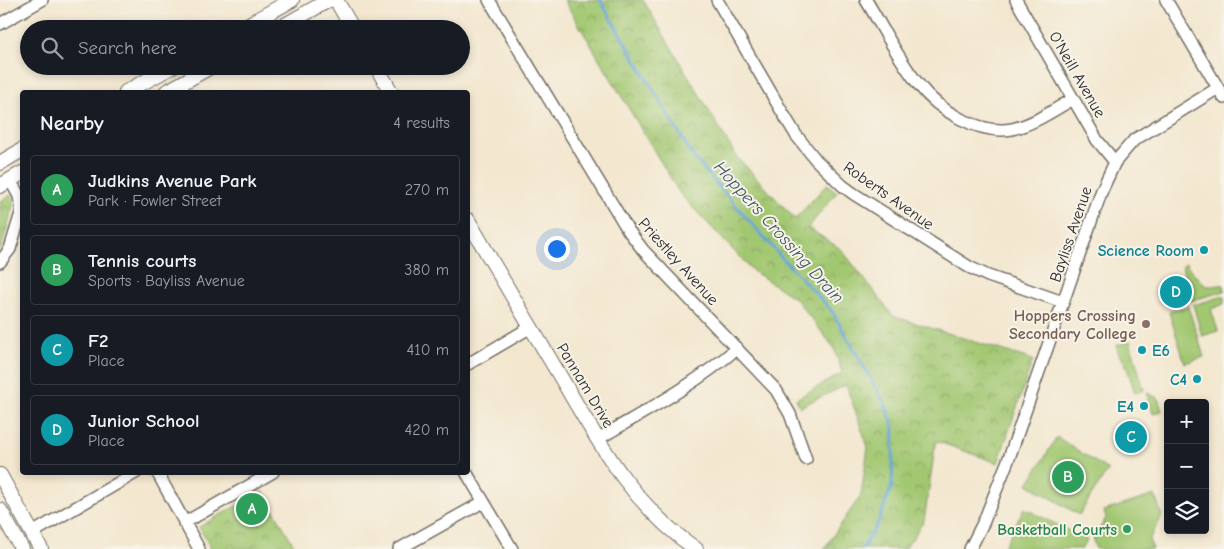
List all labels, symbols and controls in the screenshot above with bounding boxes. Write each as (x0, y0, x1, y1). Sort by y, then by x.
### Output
search box (20, 20, 470, 75)
street label: O'Neill Avenue (1045, 28, 1109, 121)
icon: search (38, 34, 66, 62)
text: Search here (78, 37, 177, 59)
text: Nearby (40, 111, 104, 135)
text: 4 results (393, 114, 450, 132)
water label: Hoppers Crossing Drain (709, 157, 848, 308)
street label: Roberts Avenue (840, 158, 937, 234)
text: Judkins Avenue Park (88, 170, 257, 192)
text: A (53, 181, 61, 199)
text: 270 m (405, 181, 449, 199)
street label: Bayliss Avenue (1046, 184, 1096, 284)
text: Park · Fowler Street (88, 192, 222, 210)
street label: Priestley Avenue (634, 214, 722, 309)
your location (544, 236, 570, 262)
place label: Science Room (1098, 242, 1194, 260)
marker: Science Room (1198, 244, 1210, 256)
text: Tennis courts (88, 250, 196, 272)
text: B (52, 261, 62, 279)
text: 380 m (404, 261, 449, 279)
text: Sports · Bayliss Avenue (88, 272, 245, 290)
pin: D (1160, 273, 1192, 311)
place label: Hoppers Crossing Secondary College (1009, 307, 1136, 343)
marker: Hoppers Crossing Secondary College (1140, 318, 1152, 330)
text: F2 (88, 330, 109, 352)
street label: Pannam Drive (553, 340, 617, 431)
text: C (52, 341, 62, 359)
text: 410 m (407, 341, 449, 359)
place label: E6 (1152, 342, 1170, 360)
marker: E6 (1136, 344, 1148, 356)
text: Place (88, 352, 124, 370)
place label: C4 (1170, 371, 1187, 389)
marker: C4 (1191, 373, 1203, 385)
place label: E4 (1117, 398, 1134, 416)
map controls (1164, 399, 1209, 534)
button: + (1164, 399, 1209, 444)
marker: E4 (1138, 400, 1150, 412)
text: Junior School (88, 410, 199, 432)
pin: C (1115, 418, 1147, 456)
text: D (52, 421, 62, 439)
text: 420 m (405, 421, 449, 439)
text: Place (88, 432, 124, 450)
button: − (1164, 444, 1209, 489)
pin: B (1052, 458, 1084, 496)
button: layers (1164, 489, 1209, 534)
pin: A (236, 490, 268, 528)
place label: Basketball Courts (997, 521, 1117, 539)
marker: Basketball Courts (1121, 523, 1133, 535)

